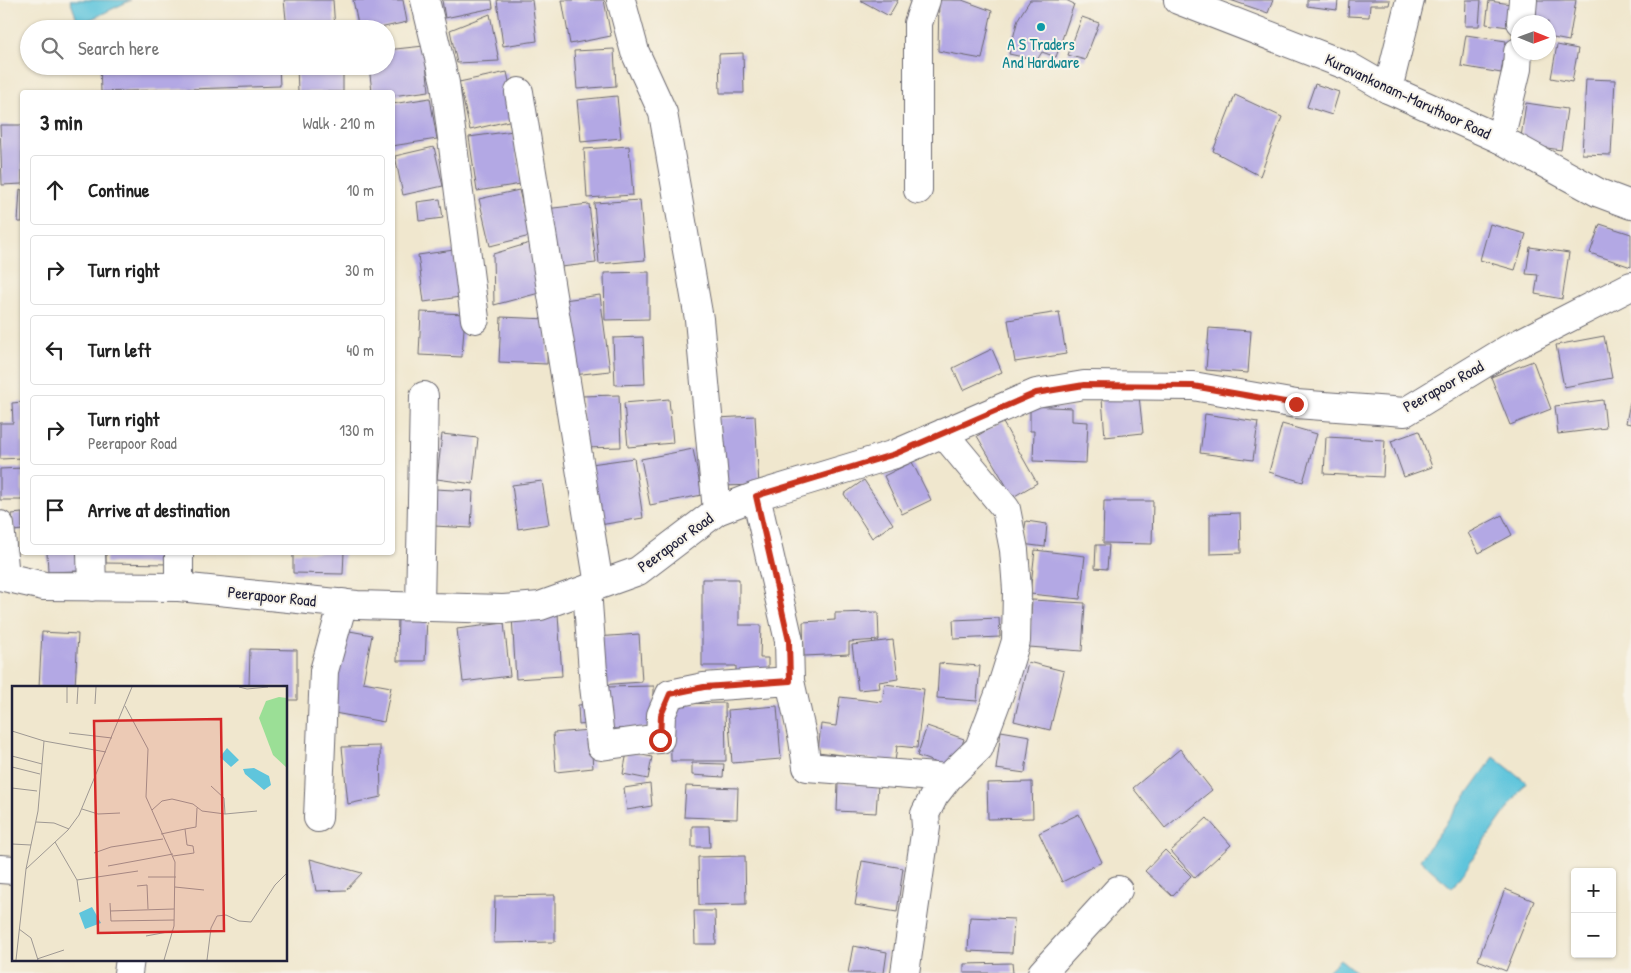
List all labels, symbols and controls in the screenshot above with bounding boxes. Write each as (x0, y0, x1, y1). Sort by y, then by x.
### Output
north arrow (1511, 15, 1556, 60)
search box (20, 20, 395, 75)
marker: A S Traders And Hardware (1035, 21, 1047, 33)
place label: A S Traders And Hardware (1002, 33, 1080, 73)
icon: search (38, 34, 66, 62)
text: Search here (78, 35, 159, 61)
street label: Kuravankonam-Maruthoor Road (1322, 48, 1494, 144)
text: 3 min (40, 108, 83, 137)
text: Walk · 210 m (302, 112, 375, 134)
icon: ahead (41, 176, 69, 204)
text: Continue (88, 177, 149, 203)
text: 10 m (346, 179, 374, 201)
icon: right (41, 256, 69, 284)
text: Turn right (88, 257, 159, 283)
text: 30 m (345, 259, 374, 281)
icon: left (41, 336, 69, 364)
text: Turn left (88, 337, 151, 363)
text: 40 m (346, 339, 374, 361)
street label: Peerapoor Road (1399, 355, 1487, 417)
route end (1285, 393, 1308, 416)
text: Turn right (88, 406, 159, 432)
icon: right (41, 416, 69, 444)
text: 130 m (339, 419, 374, 441)
text: Peerapoor Road (88, 432, 177, 454)
icon: arrive (41, 496, 69, 524)
text: Arrive at destination (88, 497, 230, 523)
street label: Peerapoor Road (633, 507, 717, 577)
street label: Peerapoor Road (227, 580, 317, 612)
inset map (12, 686, 288, 960)
route start (649, 729, 672, 752)
map controls (1571, 868, 1616, 958)
button: + (1571, 868, 1616, 913)
button: − (1571, 913, 1616, 958)

